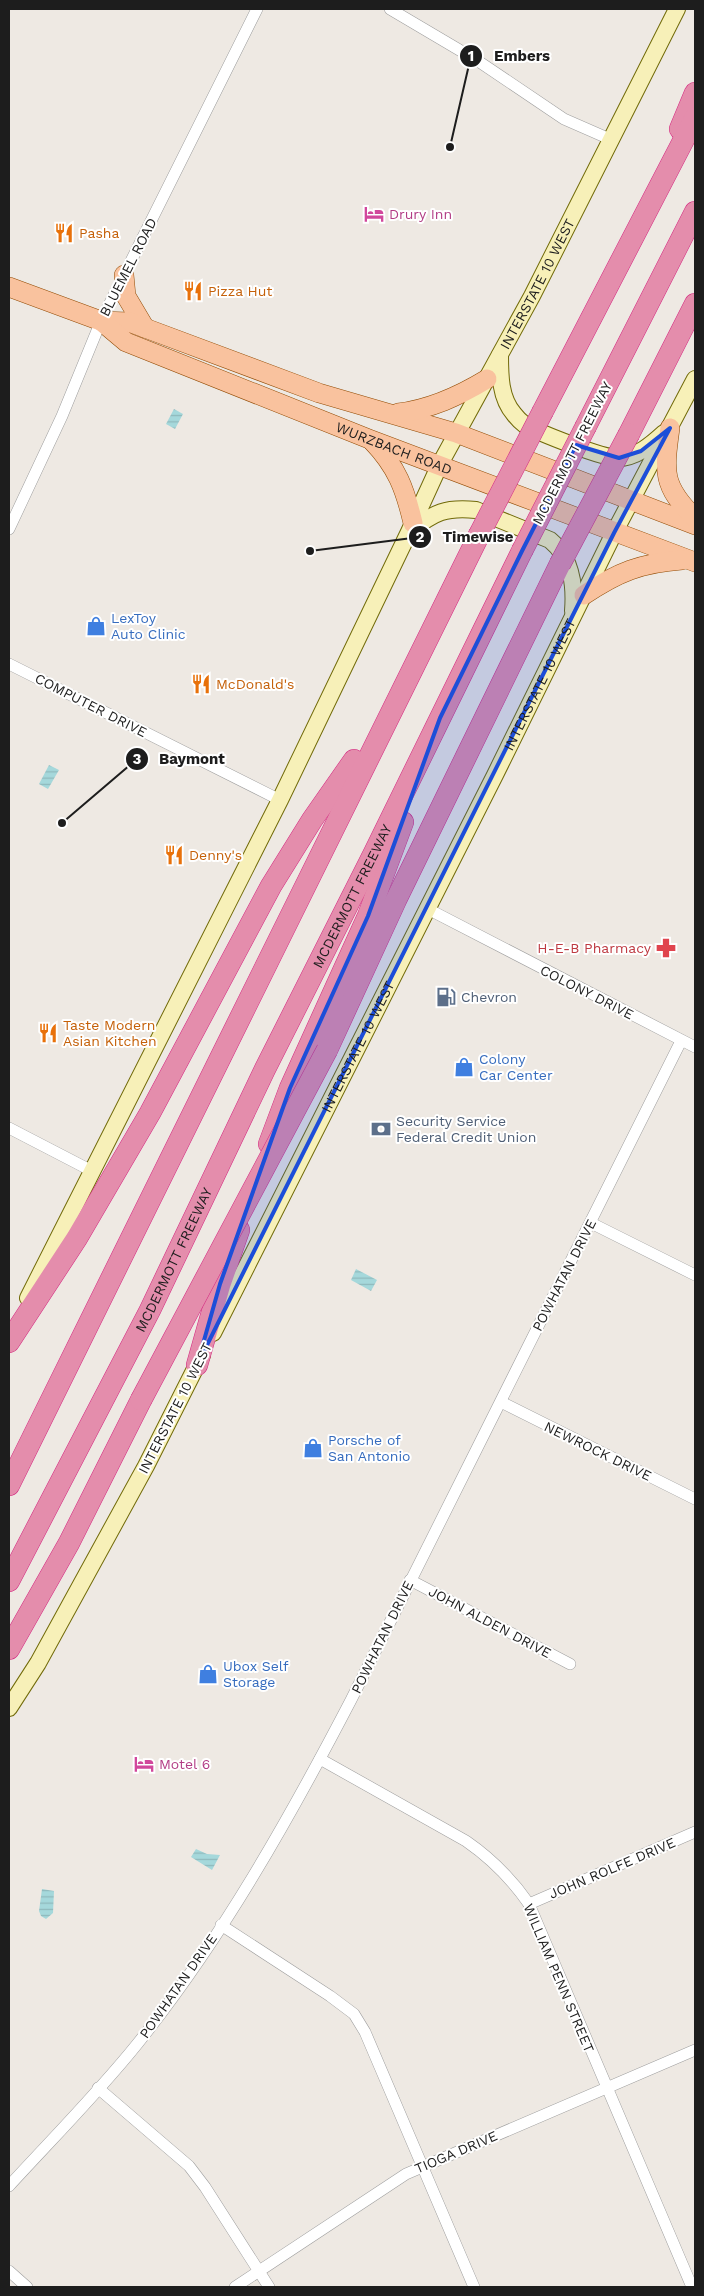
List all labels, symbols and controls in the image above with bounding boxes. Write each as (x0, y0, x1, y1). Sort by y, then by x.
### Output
callout: Embers (459, 41, 560, 71)
text: 1 (468, 47, 474, 65)
text: Embers (494, 47, 550, 65)
hotel icon: Drury Inn (363, 203, 385, 225)
place label: Drury Inn (389, 206, 452, 222)
street label: BLUEMEL ROAD (96, 215, 160, 319)
street label: INTERSTATE 10 WEST (497, 216, 578, 352)
restaurant icon: Pasha (53, 222, 75, 244)
place label: Pasha (79, 225, 120, 241)
restaurant icon: Pizza Hut (182, 280, 204, 302)
place label: Pizza Hut (208, 283, 272, 299)
street label: MCDERMOTT FREEWAY (529, 379, 615, 527)
street label: WURZBACH ROAD (334, 419, 454, 478)
callout: Timewise (408, 522, 524, 552)
text: 2 (416, 528, 425, 546)
text: Timewise (442, 528, 514, 546)
place label: LexToy Auto Clinic (111, 610, 186, 642)
shop icon: LexToy Auto Clinic (85, 615, 107, 637)
street label: INTERSTATE 10 WEST (500, 616, 579, 753)
street label: COMPUTER DRIVE (32, 670, 150, 740)
restaurant icon: McDonald's (190, 673, 212, 695)
place label: McDonald's (216, 676, 294, 692)
callout: Baymont (125, 744, 235, 774)
text: 3 (133, 750, 142, 768)
text: Baymont (159, 750, 225, 768)
street label: MCDERMOTT FREEWAY (309, 822, 395, 971)
restaurant icon: Denny's (163, 844, 185, 866)
place label: Denny's (189, 847, 242, 863)
pharmacy icon: H-E-B Pharmacy (655, 937, 677, 959)
place label: H-E-B Pharmacy (537, 940, 652, 956)
street label: COLONY DRIVE (538, 962, 636, 1022)
street label: INTERSTATE 10 WEST (318, 978, 398, 1115)
fuel station icon: Chevron (435, 986, 457, 1008)
place label: Chevron (461, 989, 517, 1005)
place label: Taste Modern Asian Kitchen (63, 1017, 157, 1049)
restaurant icon: Taste Modern Asian Kitchen (37, 1022, 59, 1044)
place label: Colony Car Center (479, 1051, 553, 1083)
shop icon: Colony Car Center (453, 1056, 475, 1078)
place label: Security Service Federal Credit Union (396, 1113, 536, 1145)
bank icon: Security Service Federal Credit Union (370, 1118, 392, 1140)
street label: MCDERMOTT FREEWAY (132, 1185, 215, 1335)
street label: POWHATAN DRIVE (529, 1216, 599, 1334)
street label: INTERSTATE 10 WEST (135, 1339, 215, 1476)
street label: NEWROCK DRIVE (542, 1418, 654, 1484)
place label: Porsche of San Antonio (328, 1432, 411, 1464)
shop icon: Porsche of San Antonio (302, 1437, 324, 1459)
street label: POWHATAN DRIVE (348, 1578, 416, 1696)
street label: JOHN ALDEN DRIVE (426, 1583, 554, 1661)
place label: Ubox Self Storage (223, 1658, 289, 1690)
shop icon: Ubox Self Storage (197, 1663, 219, 1685)
hotel icon: Motel 6 (133, 1753, 155, 1775)
place label: Motel 6 (159, 1756, 210, 1772)
street label: JOHN ROLFE DRIVE (546, 1834, 678, 1902)
street label: WILLIAM PENN STREET (520, 1901, 598, 2055)
street label: POWHATAN DRIVE (136, 1931, 220, 2041)
street label: TIOGA DRIVE (412, 2127, 500, 2177)

